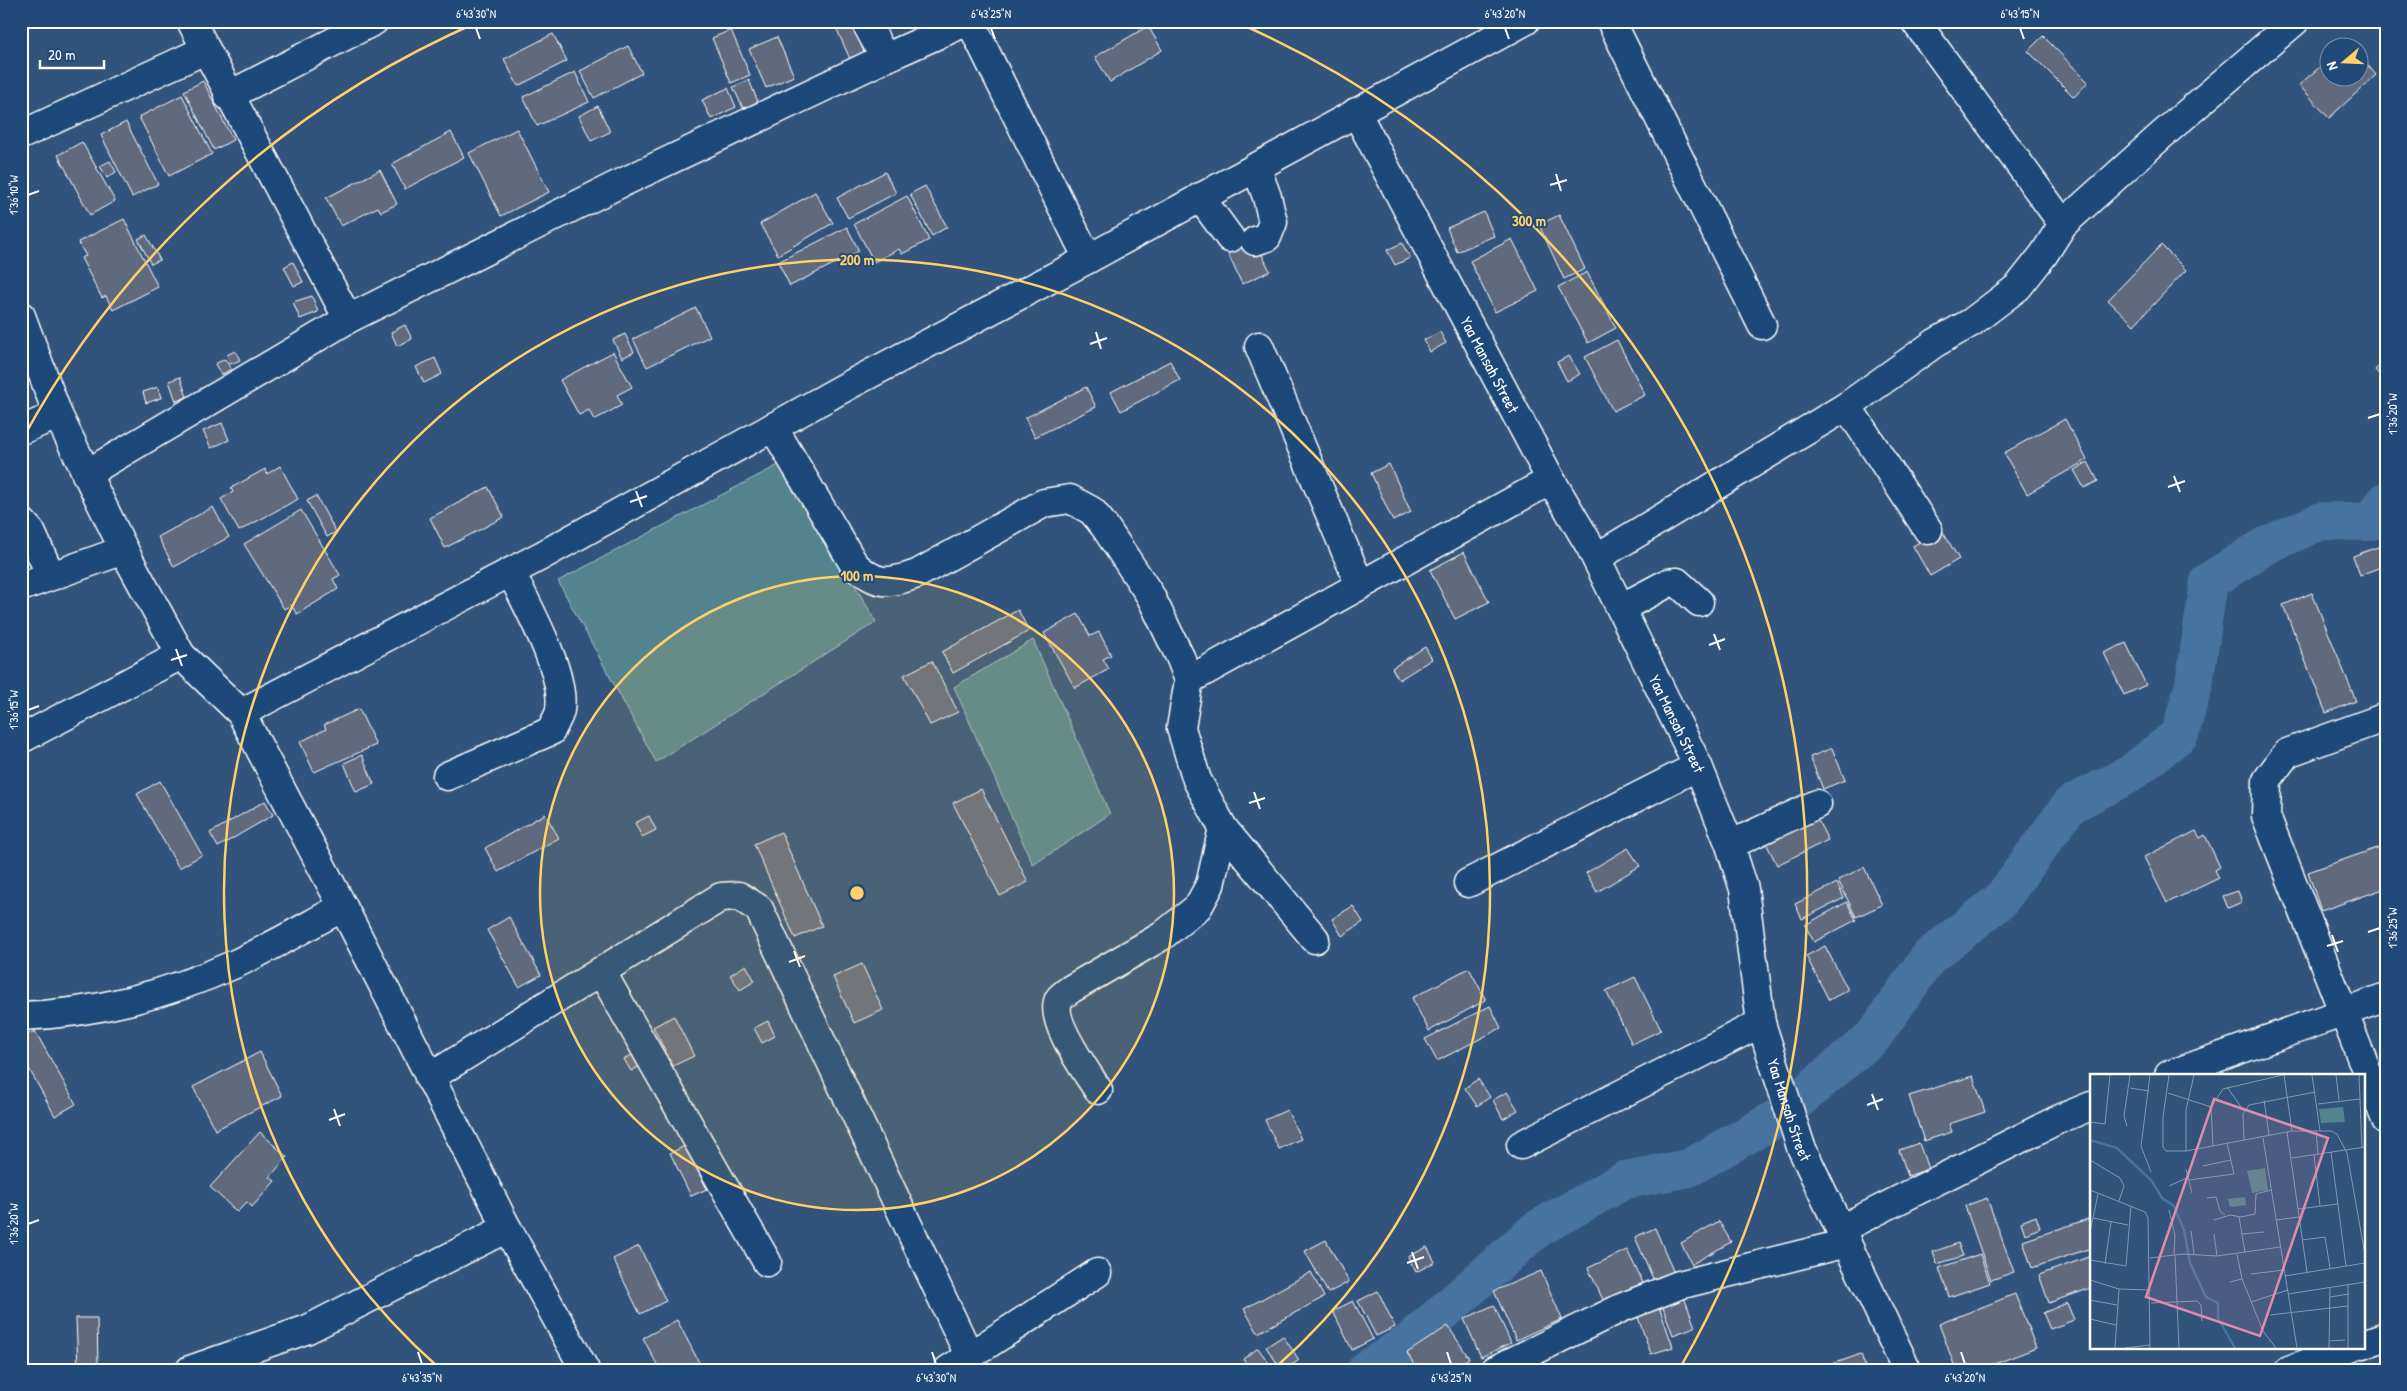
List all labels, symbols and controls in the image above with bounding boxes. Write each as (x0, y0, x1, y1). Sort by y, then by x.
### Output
text: 6°43'30"N (456, 5, 496, 22)
text: 6°43'25"N (971, 5, 1011, 22)
text: 6°43'20"N (1485, 5, 1525, 22)
text: 6°43'15"N (2001, 5, 2039, 22)
scale bar (40, 38, 104, 70)
north arrow (2320, 38, 2370, 88)
text: 20 m (48, 44, 75, 65)
text: N (2321, 59, 2341, 73)
text: 1°36'10"W (5, 174, 22, 215)
text: 300 m (1512, 210, 1546, 231)
text: 200 m (840, 249, 874, 270)
street label: Yaa Mansah Street (1455, 312, 1525, 417)
text: 1°36'20"W (2384, 393, 2401, 435)
text: 100 m (841, 565, 873, 586)
street label: Yaa Mansah Street (1644, 671, 1711, 776)
text: 1°36'15"W (5, 690, 22, 730)
centre of rings (848, 884, 866, 902)
text: 1°36'25"W (2384, 907, 2401, 949)
street label: Yaa Mansah Street (1762, 1056, 1817, 1165)
inset map (2090, 1074, 2364, 1348)
text: 1°36'20"W (5, 1203, 22, 1245)
text: 6°43'35"N (402, 1369, 442, 1386)
text: 6°43'30"N (916, 1369, 956, 1386)
text: 6°43'25"N (1431, 1369, 1471, 1386)
text: 6°43'20"N (1945, 1369, 1985, 1386)

